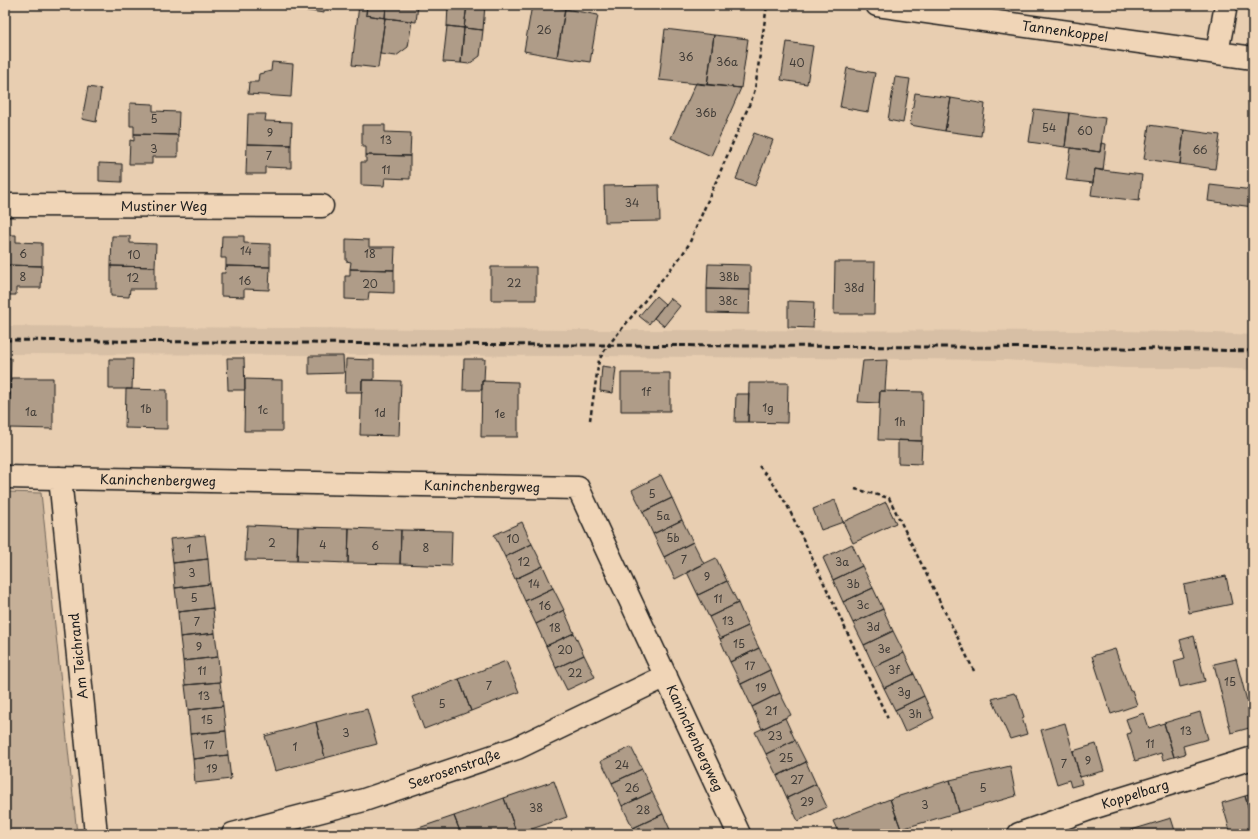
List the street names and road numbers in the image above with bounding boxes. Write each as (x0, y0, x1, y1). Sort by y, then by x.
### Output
street label: Tannenkoppel (1021, 15, 1109, 46)
street label: Mustiner Weg (121, 196, 207, 215)
street label: Kaninchenbergweg (100, 469, 216, 490)
street label: Kaninchenbergweg (424, 475, 540, 496)
street label: Am Teichrand (64, 612, 91, 700)
street label: Kaninchenbergweg (662, 681, 729, 795)
street label: Seerosenstraße (405, 744, 503, 793)
street label: Koppelbarg (1099, 774, 1171, 813)

